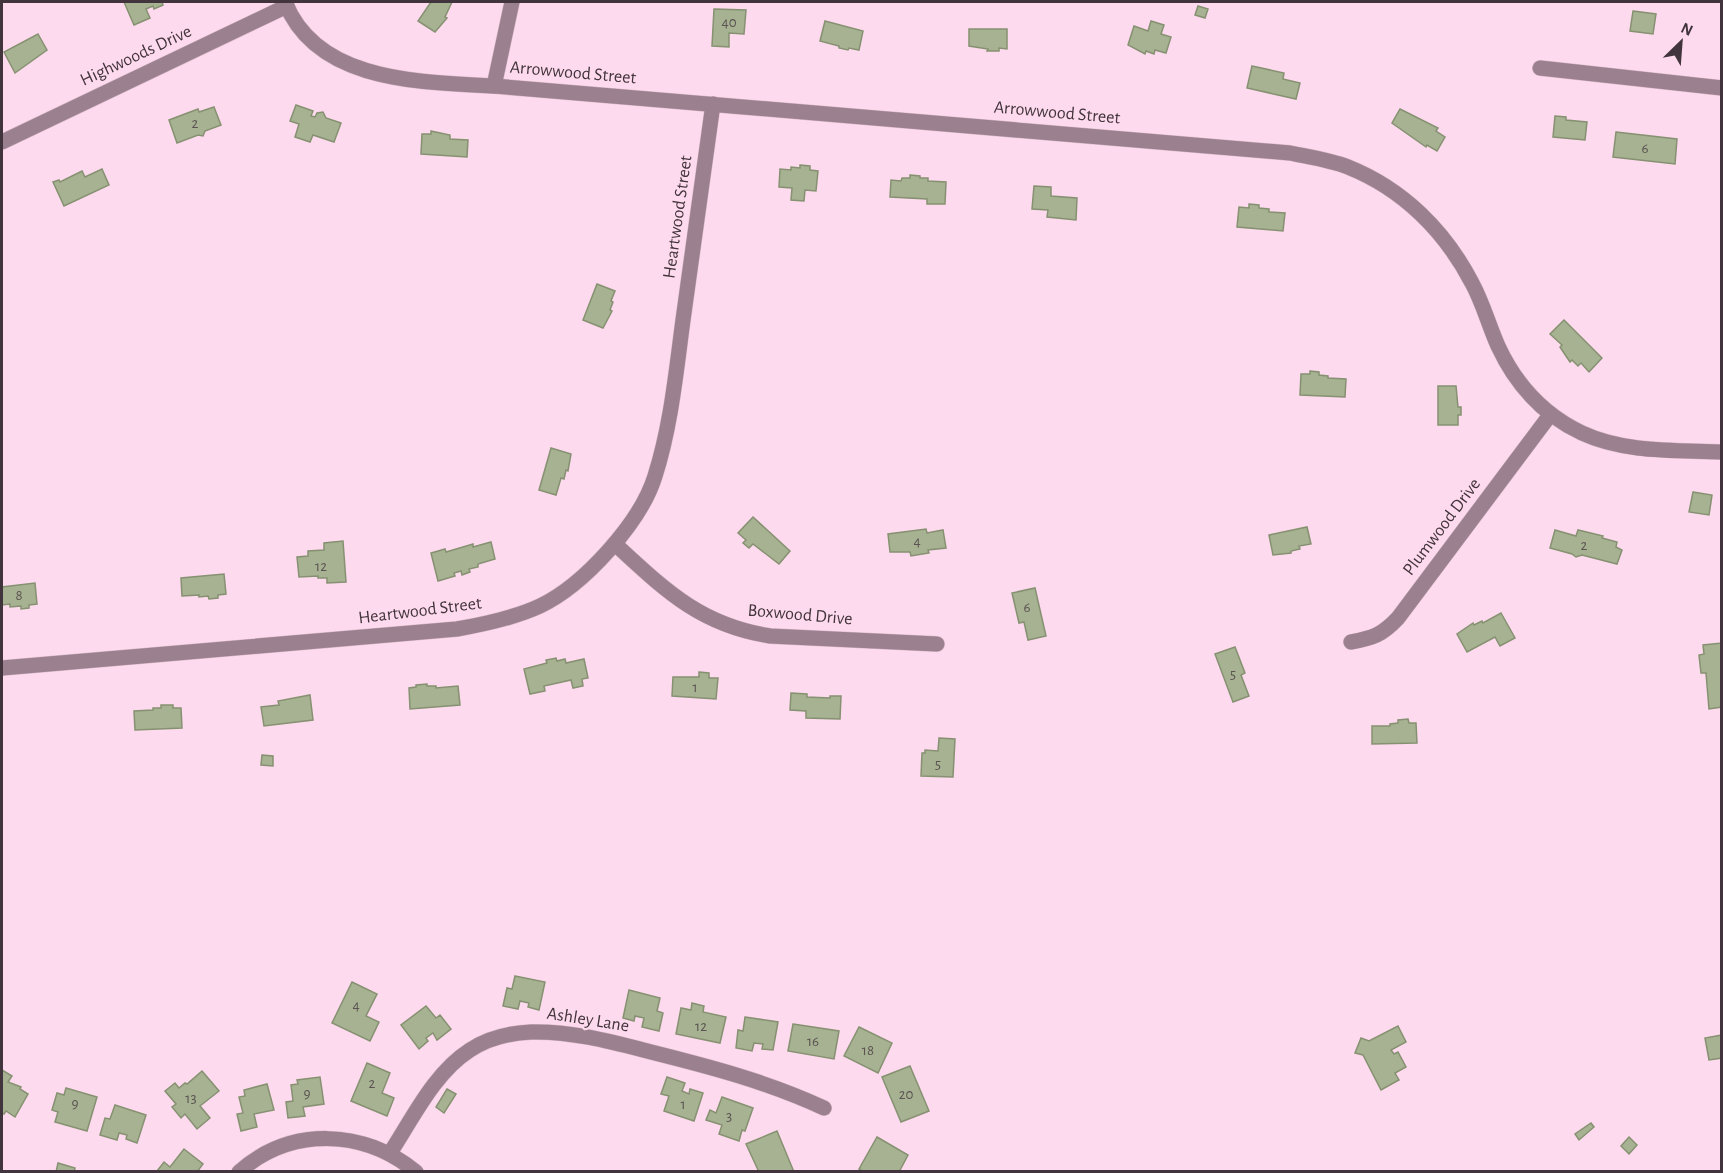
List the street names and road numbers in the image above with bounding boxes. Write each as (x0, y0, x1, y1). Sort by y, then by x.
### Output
street label: Highwoods Drive (78, 22, 194, 90)
street label: Arrowwood Street (509, 59, 637, 88)
street label: Arrowwood Street (993, 99, 1121, 128)
street label: Heartwood Street (660, 154, 696, 280)
street label: Plumwood Drive (1400, 475, 1484, 579)
street label: Heartwood Street (357, 594, 483, 627)
street label: Boxwood Drive (747, 601, 853, 629)
street label: Ashley Lane (546, 1005, 630, 1035)

